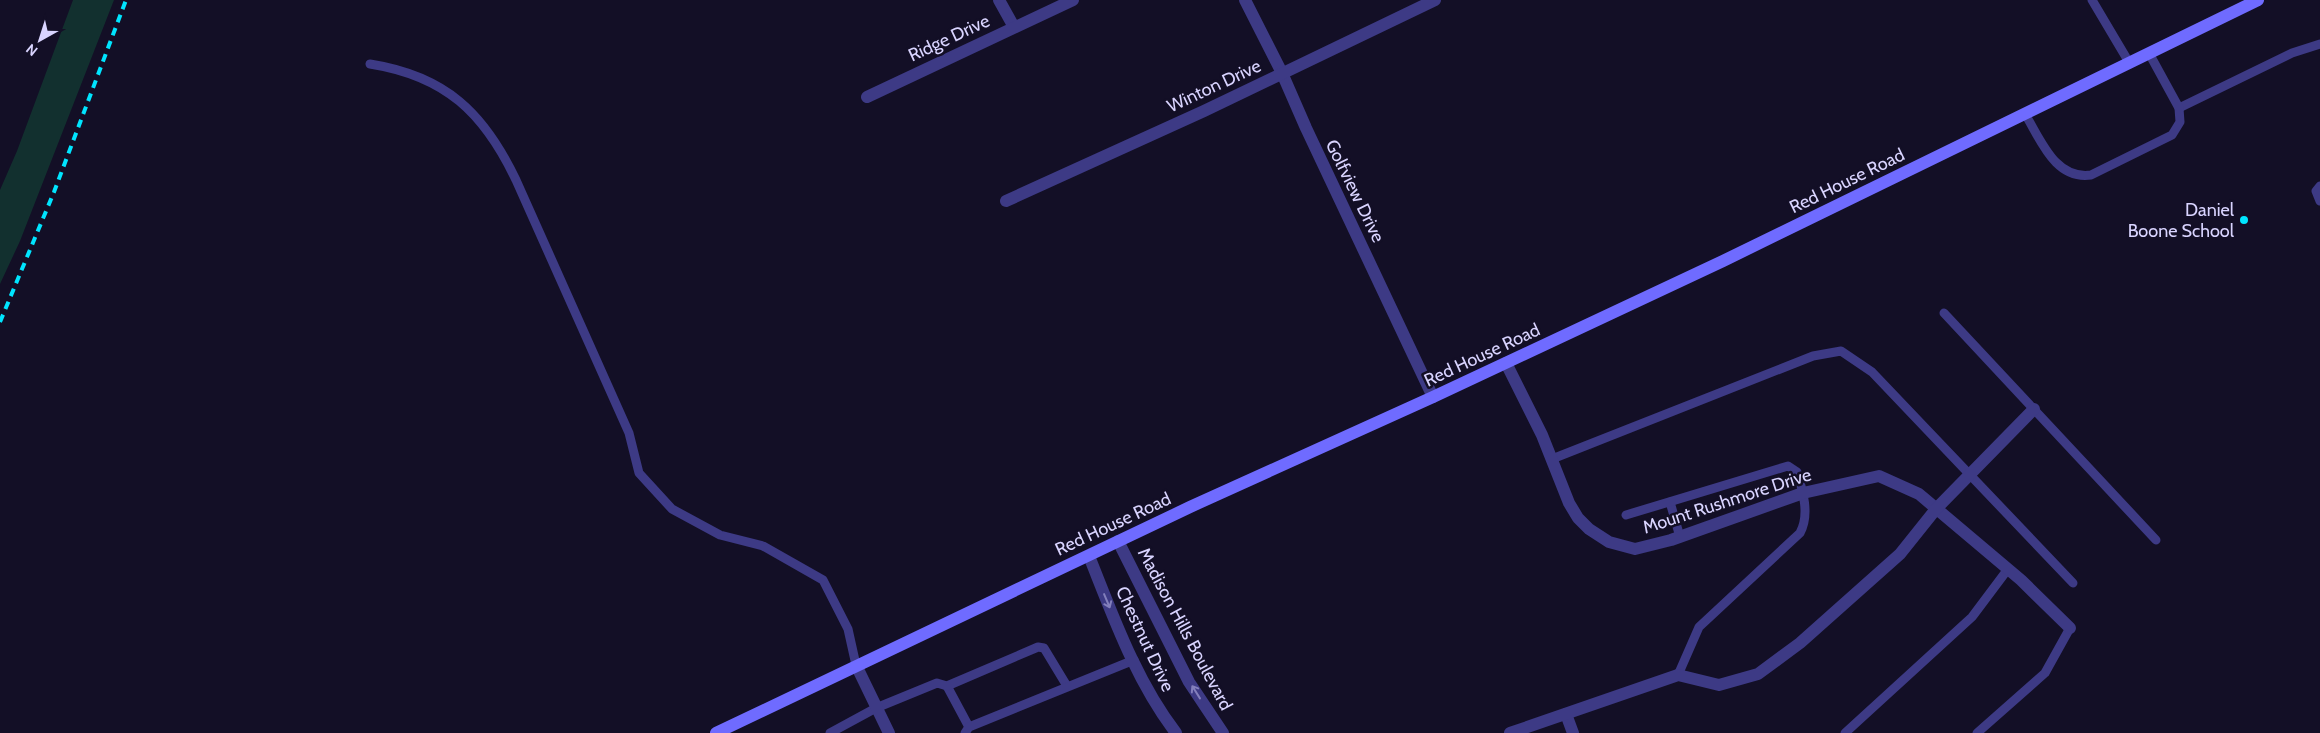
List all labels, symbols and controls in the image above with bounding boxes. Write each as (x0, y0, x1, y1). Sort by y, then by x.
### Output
street label: Ridge Drive (905, 10, 993, 66)
north arrow (15, 15, 65, 65)
text: N (22, 40, 41, 60)
street label: Winton Drive (1164, 55, 1264, 117)
street label: Golfview Drive (1321, 136, 1389, 246)
street label: Red House Road (1786, 144, 1908, 218)
place label: Daniel Boone School (2128, 199, 2235, 242)
marker: Daniel Boone School (2238, 214, 2250, 226)
street label: Red House Road (1421, 319, 1543, 391)
street label: Mount Rushmore Drive (1640, 463, 1814, 539)
street label: Red House Road (1052, 488, 1174, 560)
street label: Madison Hills Boulevard (1133, 544, 1237, 714)
street label: Chestnut Drive (1111, 583, 1179, 695)
one-way arrow (1103, 593, 1113, 608)
one-way arrow (1191, 686, 1201, 700)

